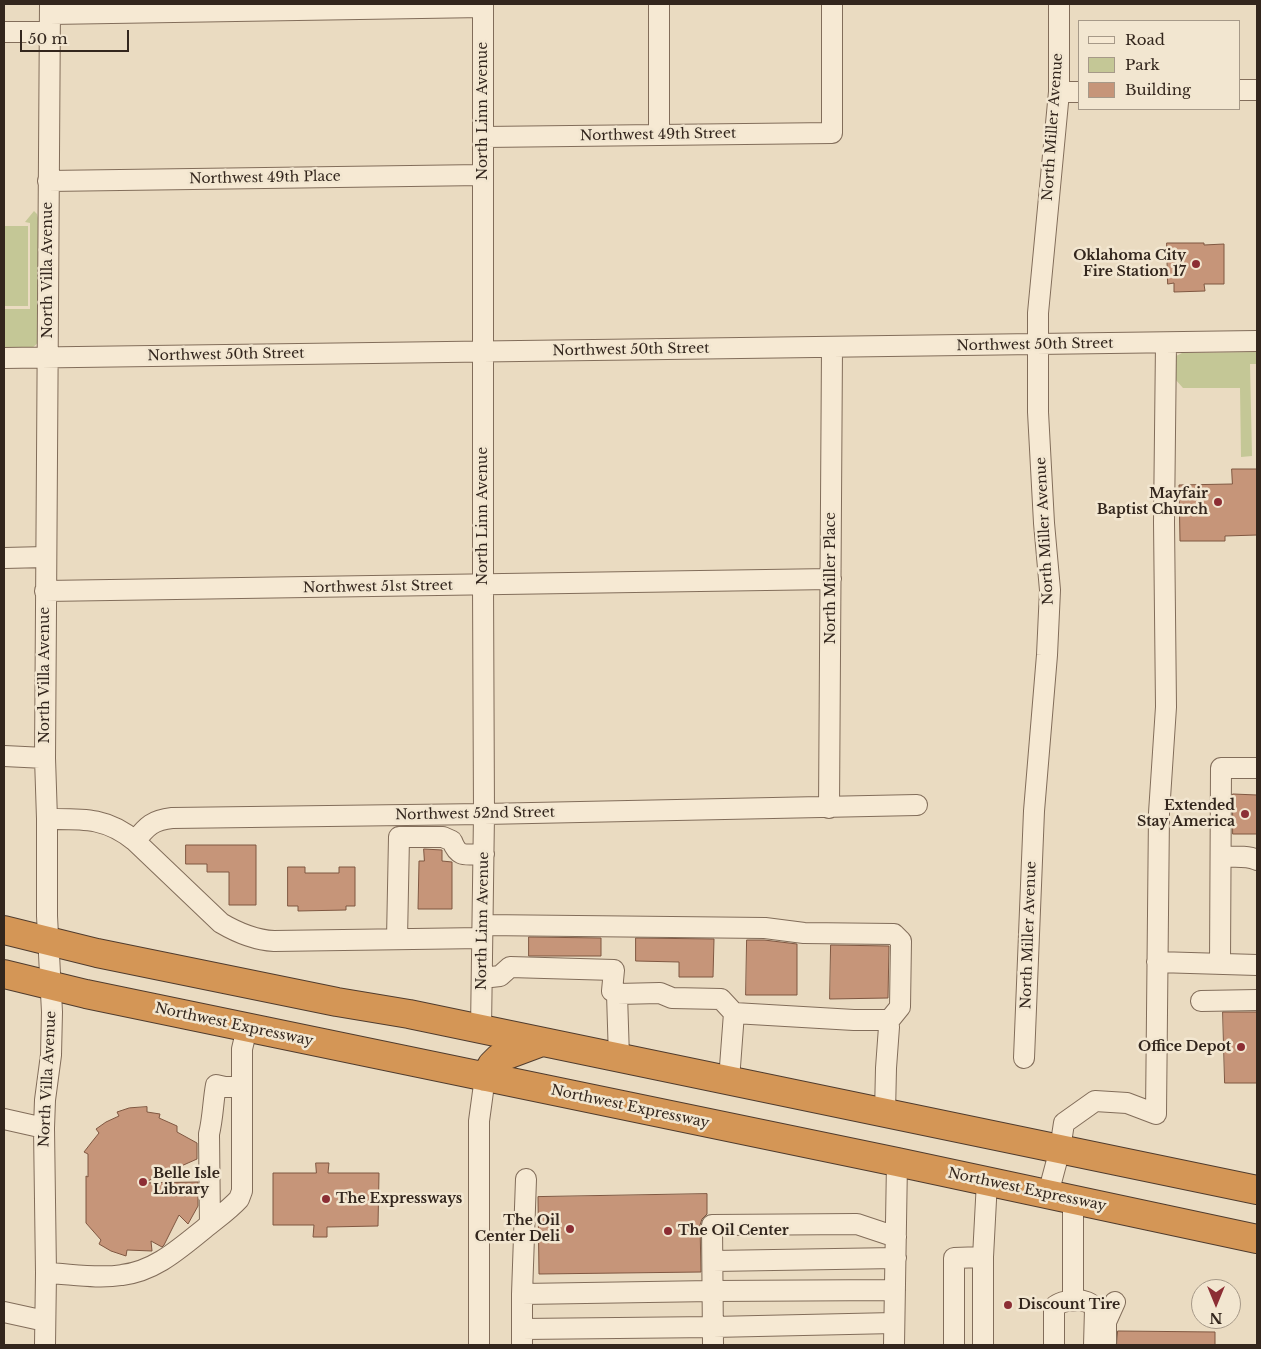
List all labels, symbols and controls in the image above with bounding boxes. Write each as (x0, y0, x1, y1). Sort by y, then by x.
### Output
scale bar (22, 20, 131, 52)
legend (1078, 20, 1241, 110)
text: 50 m (28, 29, 68, 48)
text: Road (1125, 30, 1165, 49)
street label: North Linn Avenue (475, 42, 491, 180)
street label: North Miller Avenue (1039, 53, 1067, 201)
text: Park (1125, 55, 1160, 74)
text: Building (1125, 80, 1191, 99)
street label: Northwest 49th Street (580, 125, 736, 145)
street label: Northwest 49th Place (189, 168, 341, 188)
street label: North Villa Avenue (40, 202, 56, 338)
place label: Oklahoma City Fire Station 17 (1073, 248, 1186, 280)
marker: Oklahoma City Fire Station 17 (1190, 258, 1202, 270)
street label: Northwest 50th Street (956, 335, 1114, 355)
street label: Northwest 50th Street (552, 340, 710, 360)
street label: Northwest 50th Street (147, 345, 305, 365)
street label: North Linn Avenue (475, 447, 491, 585)
street label: North Miller Avenue (1033, 457, 1057, 605)
place label: Mayfair Baptist Church (1097, 486, 1208, 518)
marker: Mayfair Baptist Church (1212, 496, 1224, 508)
street label: North Miller Place (823, 512, 839, 644)
street label: Northwest 51st Street (303, 577, 453, 597)
street label: North Villa Avenue (37, 607, 53, 743)
place label: Extended Stay America (1137, 798, 1235, 830)
street label: Northwest 52nd Street (395, 804, 555, 824)
marker: Extended Stay America (1239, 808, 1251, 820)
street label: North Linn Avenue (473, 852, 493, 990)
street label: North Miller Avenue (1018, 861, 1040, 1009)
street label: Northwest Expressway (153, 1000, 315, 1050)
street label: North Villa Avenue (36, 1010, 60, 1148)
place label: Office Depot (1138, 1039, 1231, 1055)
marker: Office Depot (1235, 1041, 1247, 1053)
street label: Northwest Expressway (549, 1082, 711, 1132)
street label: Northwest Expressway (946, 1165, 1108, 1215)
place label: Belle Isle Library (153, 1166, 220, 1198)
marker: Belle Isle Library (137, 1176, 149, 1188)
place label: The Expressways (336, 1191, 462, 1207)
marker: The Expressways (320, 1193, 332, 1205)
place label: The Oil Center Deli (475, 1213, 560, 1246)
marker: The Oil Center Deli (564, 1223, 576, 1235)
place label: The Oil Center (678, 1223, 789, 1239)
marker: The Oil Center (662, 1225, 674, 1237)
north arrow (1191, 1279, 1241, 1329)
place label: Discount Tire (1018, 1297, 1120, 1313)
marker: Discount Tire (1002, 1299, 1014, 1311)
text: N (1209, 1309, 1223, 1327)

